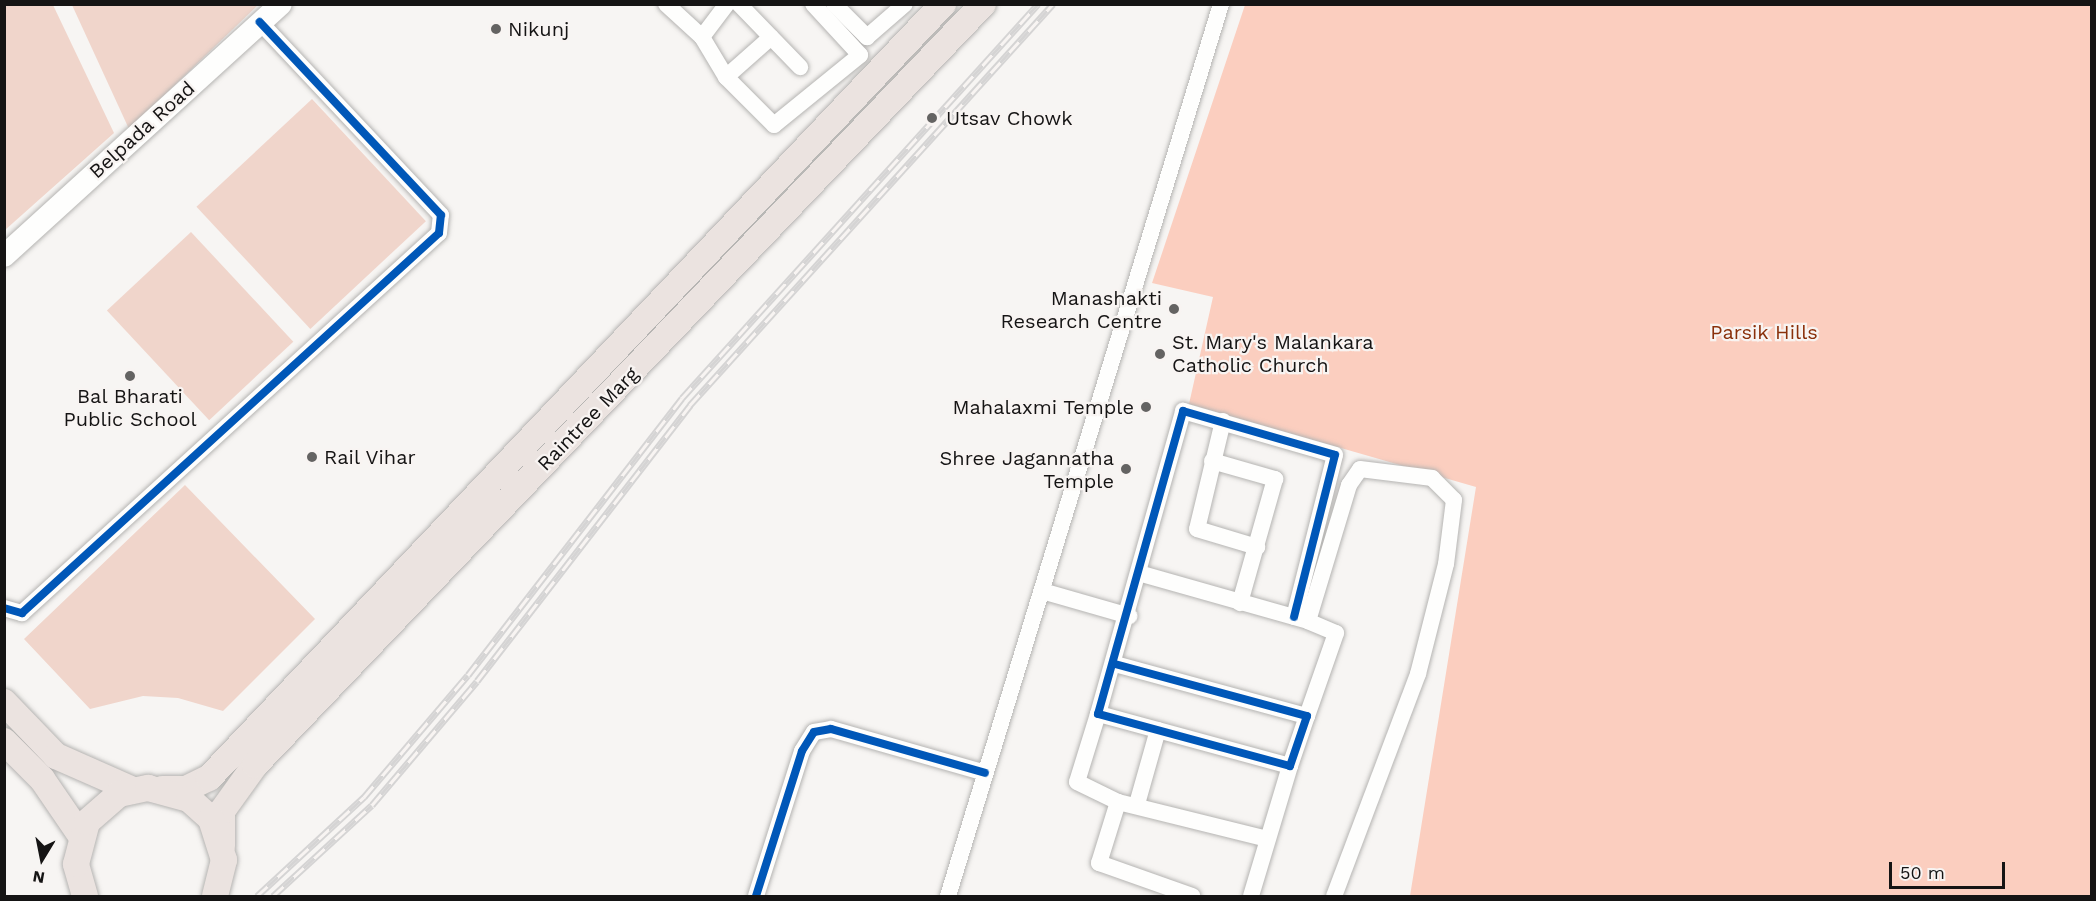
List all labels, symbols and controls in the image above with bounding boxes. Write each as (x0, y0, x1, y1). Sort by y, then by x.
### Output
place label: Nikunj (508, 17, 569, 41)
marker: Nikunj (489, 22, 503, 36)
street label: Belpada Road (84, 76, 200, 184)
place label: Utsav Chowk (946, 106, 1073, 130)
marker: Utsav Chowk (923, 109, 941, 127)
place label: Manashakti Research Centre (1001, 286, 1162, 333)
marker: Manashakti Research Centre (1167, 302, 1181, 316)
park label: Parsik Hills (1710, 320, 1818, 344)
place label: St. Mary's Malankara Catholic Church (1172, 330, 1374, 377)
marker: St. Mary's Malankara Catholic Church (1153, 347, 1167, 361)
street label: Raintree Marg (533, 362, 643, 476)
marker: Bal Bharati Public School (123, 369, 137, 383)
place label: Bal Bharati Public School (63, 385, 197, 432)
place label: Mahalaxmi Temple (952, 395, 1134, 419)
marker: Mahalaxmi Temple (1139, 400, 1153, 414)
place label: Rail Vihar (324, 445, 417, 469)
place label: Shree Jagannatha Temple (939, 446, 1114, 493)
marker: Rail Vihar (305, 450, 319, 464)
marker: Shree Jagannatha Temple (1119, 462, 1133, 476)
north arrow (12, 829, 72, 889)
scale bar (1892, 850, 2008, 888)
text: 50 m (1900, 862, 1945, 883)
text: N (31, 867, 46, 888)

